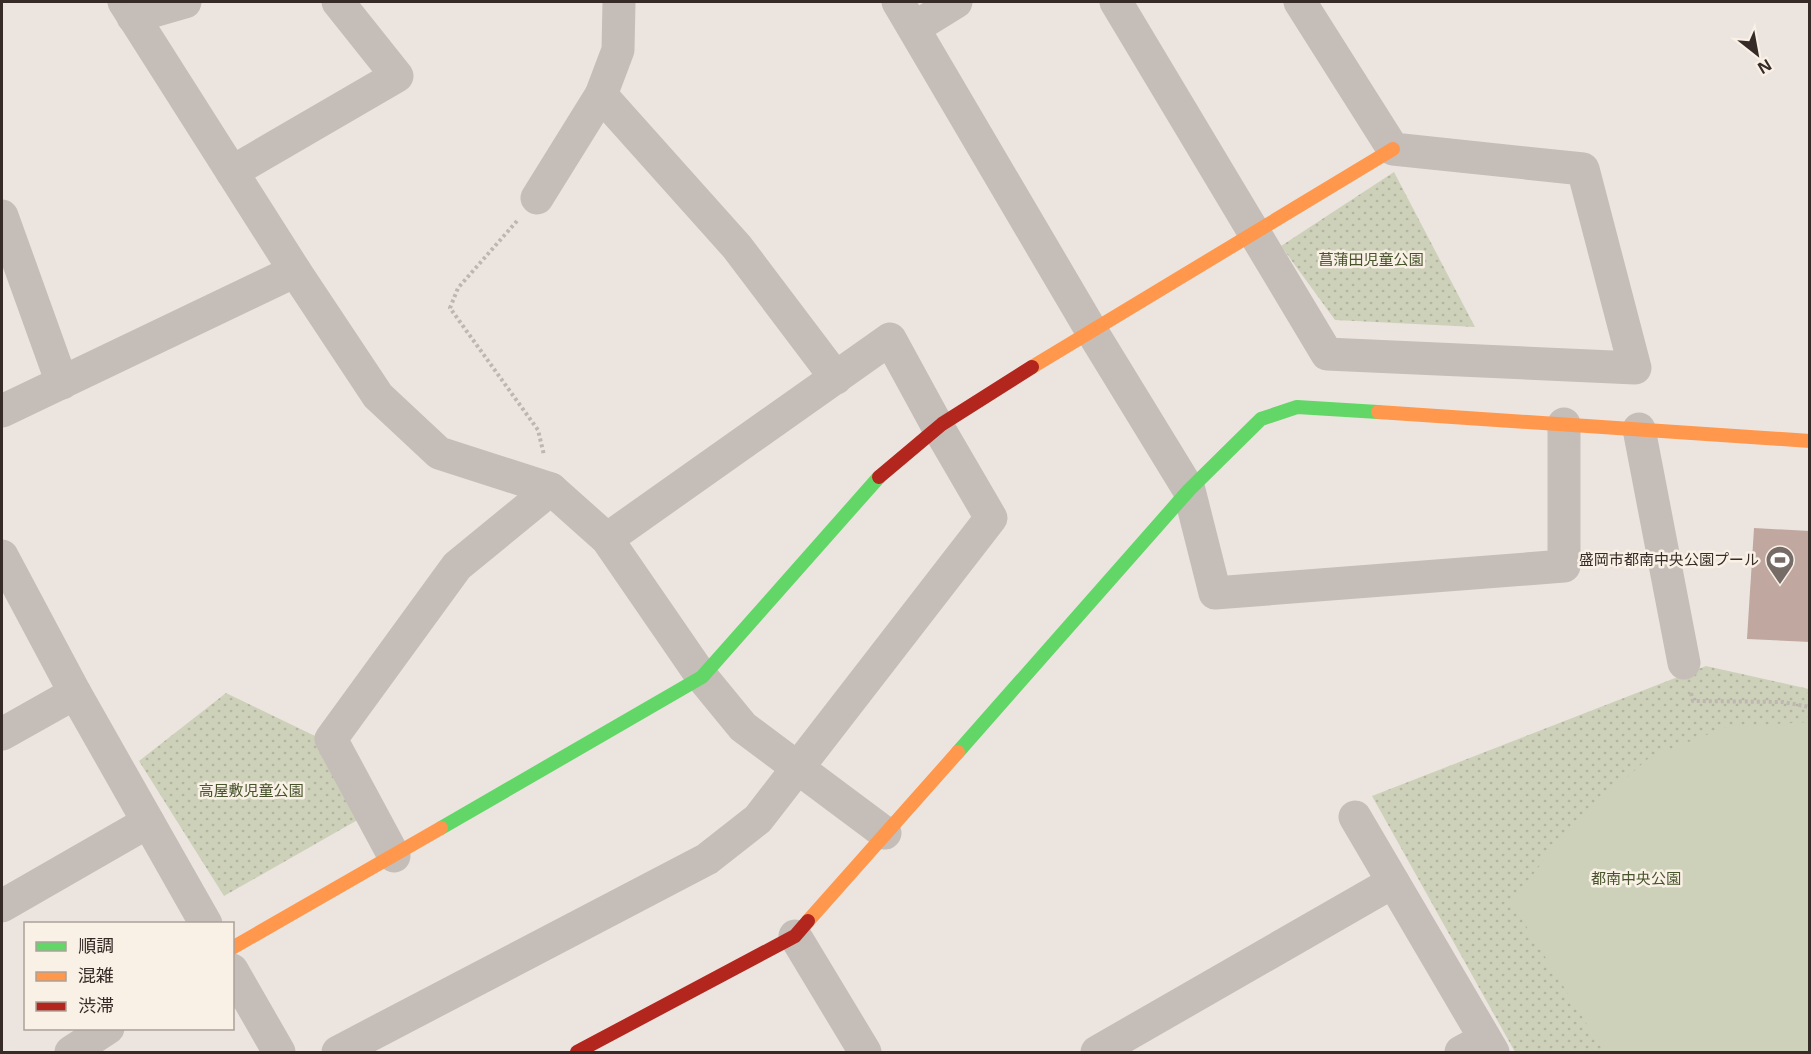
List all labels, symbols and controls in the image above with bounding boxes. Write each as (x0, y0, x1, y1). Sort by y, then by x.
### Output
north arrow (1727, 24, 1787, 84)
text: N (1753, 54, 1776, 80)
park label: 菖蒲田児童公園 (1318, 249, 1424, 269)
sports icon: 盛岡市都南中央公園プール (1764, 544, 1796, 586)
place label: 盛岡市都南中央公園プール (1579, 549, 1759, 569)
park label: 高屋敷児童公園 (198, 780, 304, 800)
park label: 都南中央公園 (1591, 868, 1681, 888)
legend (24, 922, 234, 1030)
text: 順調 (78, 933, 114, 957)
text: 混雑 (78, 963, 114, 987)
text: 渋滞 (78, 993, 114, 1017)

